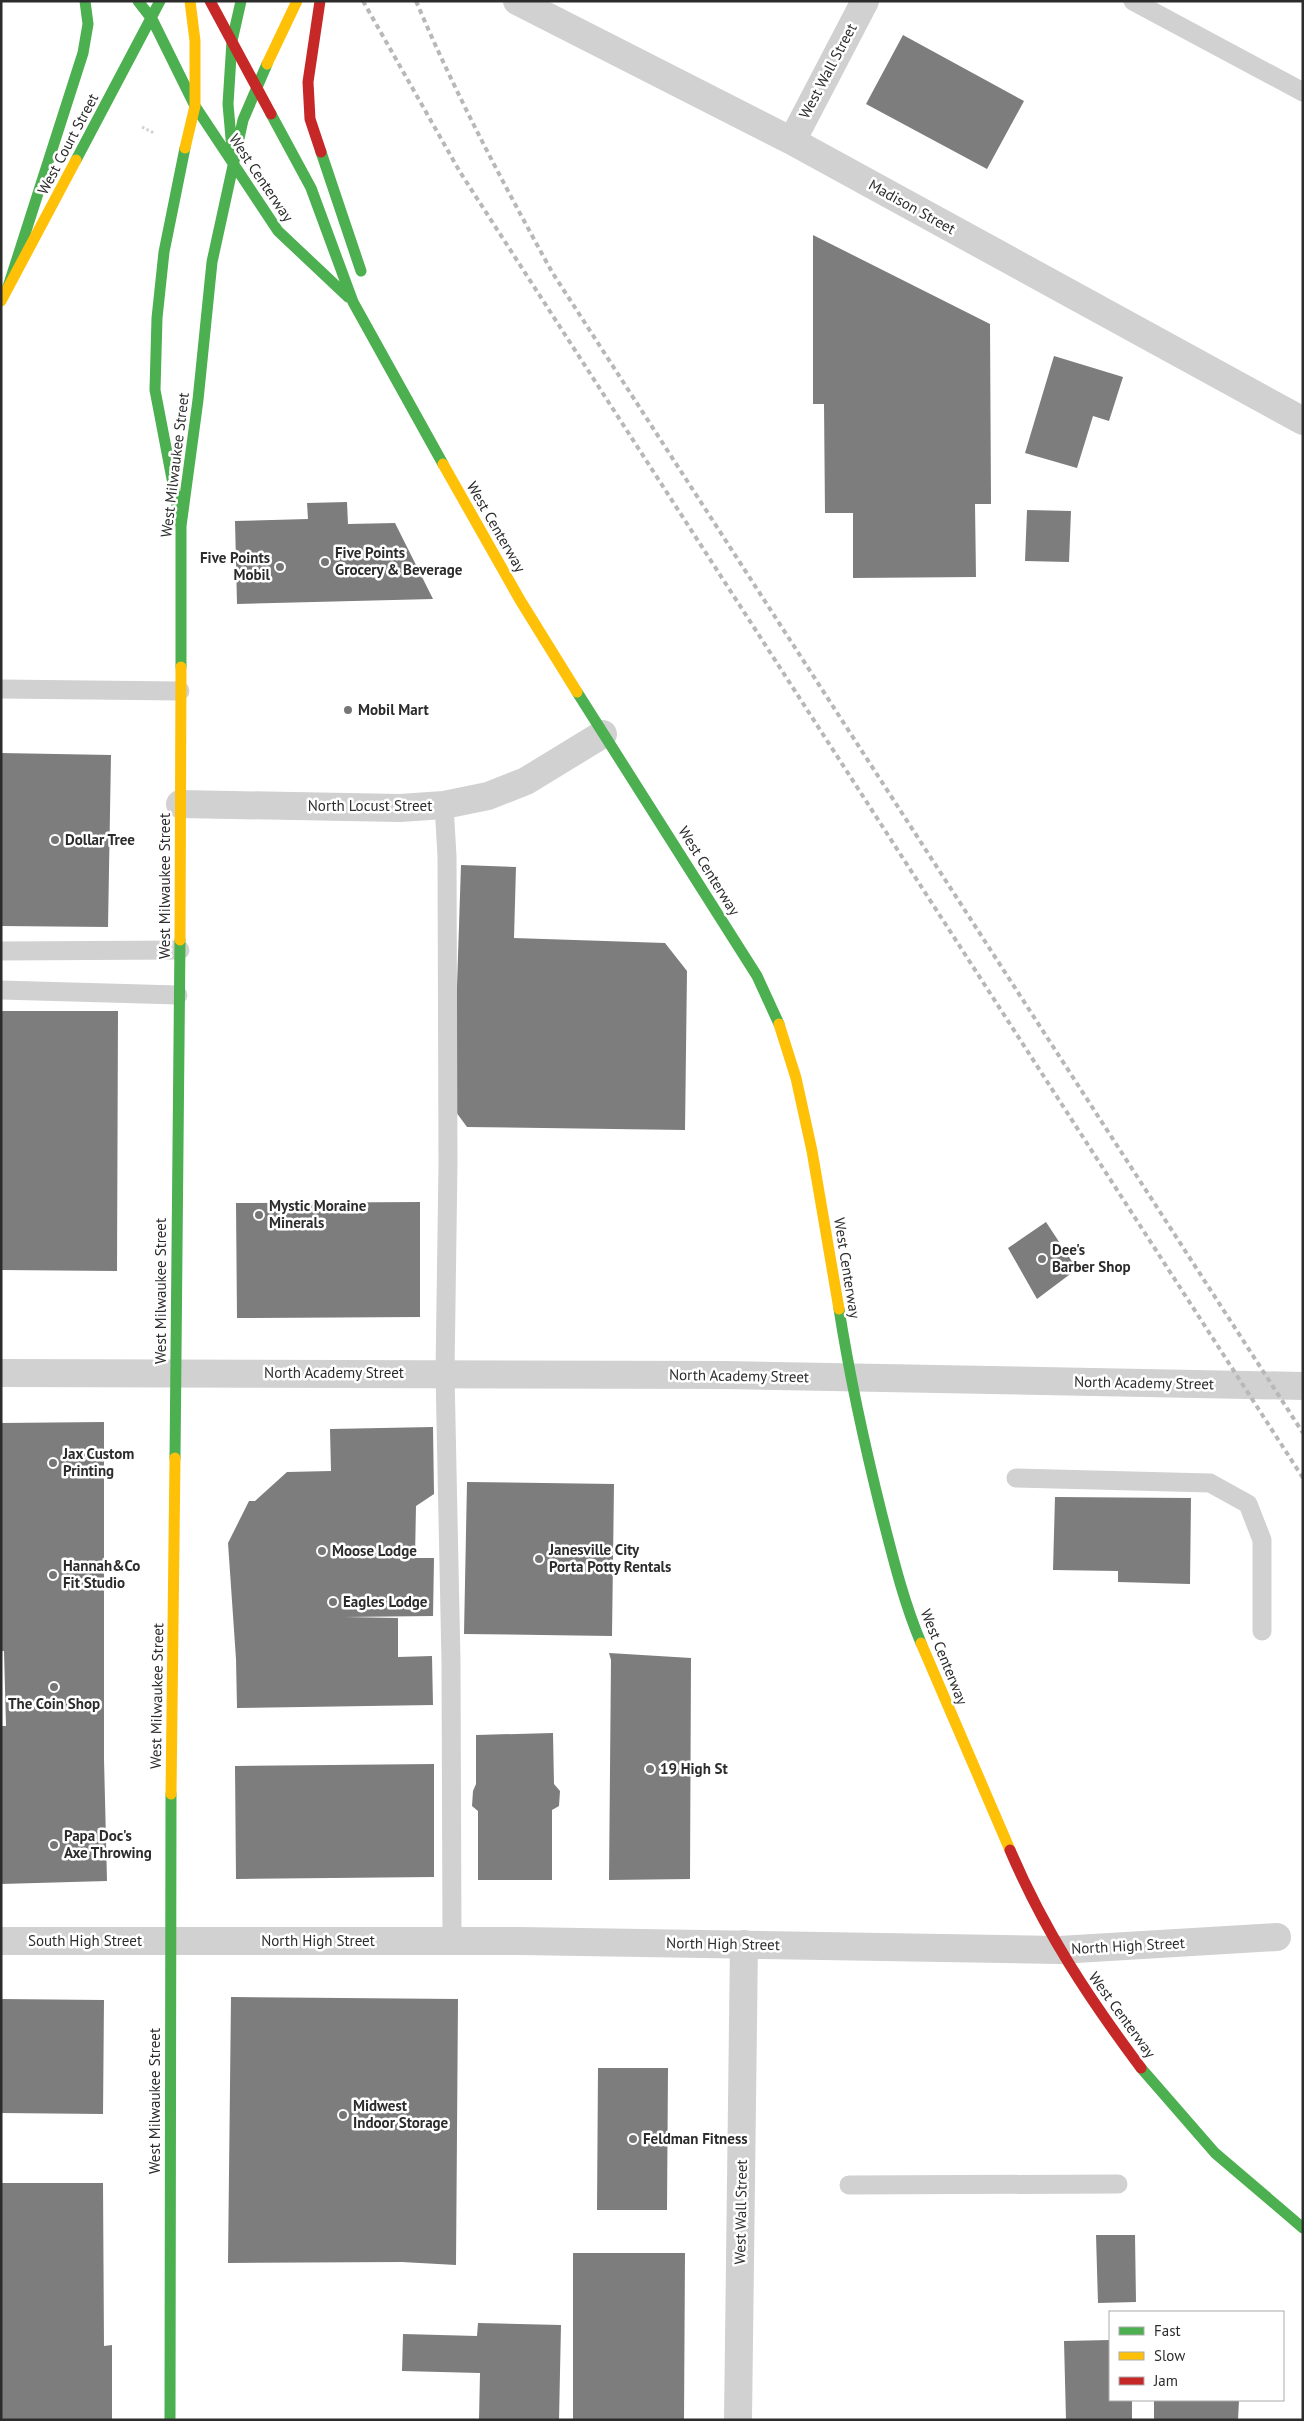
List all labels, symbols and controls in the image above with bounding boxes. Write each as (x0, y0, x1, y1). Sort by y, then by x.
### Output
street label: West Wall Street (795, 20, 861, 122)
street label: West Court Street (33, 90, 102, 198)
street label: West Centerway (225, 130, 298, 225)
street label: Madison Street (866, 175, 959, 238)
street label: West Milwaukee Street (156, 391, 193, 539)
street label: West Centerway (463, 478, 530, 576)
place label: Five Points Grocery & Beverage (335, 543, 463, 579)
place label: Five Points Mobil (200, 548, 271, 584)
marker: Five Points Grocery & Beverage (319, 556, 331, 568)
marker: Five Points Mobil (274, 561, 286, 573)
place label: Mobil Mart (358, 700, 429, 719)
marker: Mobil Mart (342, 704, 354, 716)
street label: North Locust Street (308, 796, 432, 815)
street label: West Milwaukee Street (155, 813, 174, 959)
street label: West Centerway (674, 823, 744, 919)
place label: Dollar Tree (65, 830, 135, 849)
marker: Dollar Tree (49, 834, 61, 846)
place label: Mystic Moraine Minerals (269, 1196, 367, 1232)
marker: Mystic Moraine Minerals (253, 1209, 265, 1221)
street label: West Centerway (830, 1216, 865, 1320)
street label: West Milwaukee Street (151, 1218, 170, 1364)
place label: Dee's Barber Shop (1052, 1240, 1131, 1276)
marker: Dee's Barber Shop (1036, 1253, 1048, 1265)
street label: North Academy Street (264, 1363, 404, 1382)
street label: North Academy Street (669, 1365, 809, 1386)
street label: North Academy Street (1074, 1372, 1214, 1393)
place label: Jax Custom Printing (62, 1444, 134, 1480)
marker: Jax Custom Printing (47, 1457, 59, 1469)
place label: Janesville City Porta Potty Rentals (548, 1540, 671, 1576)
place label: Moose Lodge (332, 1541, 417, 1560)
marker: Moose Lodge (316, 1545, 328, 1557)
marker: Janesville City Porta Potty Rentals (533, 1553, 545, 1565)
place label: Hannah&Co Fit Studio (63, 1556, 140, 1592)
marker: Hannah&Co Fit Studio (47, 1569, 59, 1581)
place label: Eagles Lodge (343, 1592, 428, 1611)
marker: Eagles Lodge (327, 1596, 339, 1608)
street label: West Centerway (917, 1606, 972, 1708)
street label: West Milwaukee Street (146, 1623, 167, 1769)
marker: The Coin Shop (48, 1681, 60, 1693)
place label: The Coin Shop (8, 1694, 100, 1713)
place label: 19 High St (660, 1759, 729, 1778)
marker: 19 High St (644, 1763, 656, 1775)
place label: Papa Doc's Axe Throwing (64, 1826, 152, 1862)
marker: Papa Doc's Axe Throwing (48, 1839, 60, 1851)
street label: South High Street (28, 1931, 142, 1950)
street label: North High Street (261, 1931, 375, 1950)
street label: North High Street (666, 1933, 780, 1954)
street label: North High Street (1071, 1933, 1185, 1958)
street label: West Centerway (1085, 1968, 1160, 2061)
street label: West Milwaukee Street (145, 2028, 164, 2174)
place label: Midwest Indoor Storage (353, 2096, 449, 2132)
marker: Midwest Indoor Storage (337, 2109, 349, 2121)
place label: Feldman Fitness (643, 2129, 748, 2148)
marker: Feldman Fitness (627, 2133, 639, 2145)
street label: West Wall Street (730, 2159, 751, 2265)
legend (1109, 2311, 1284, 2401)
text: Fast (1154, 2321, 1181, 2340)
text: Slow (1154, 2346, 1185, 2365)
text: Jam (1153, 2371, 1178, 2390)

